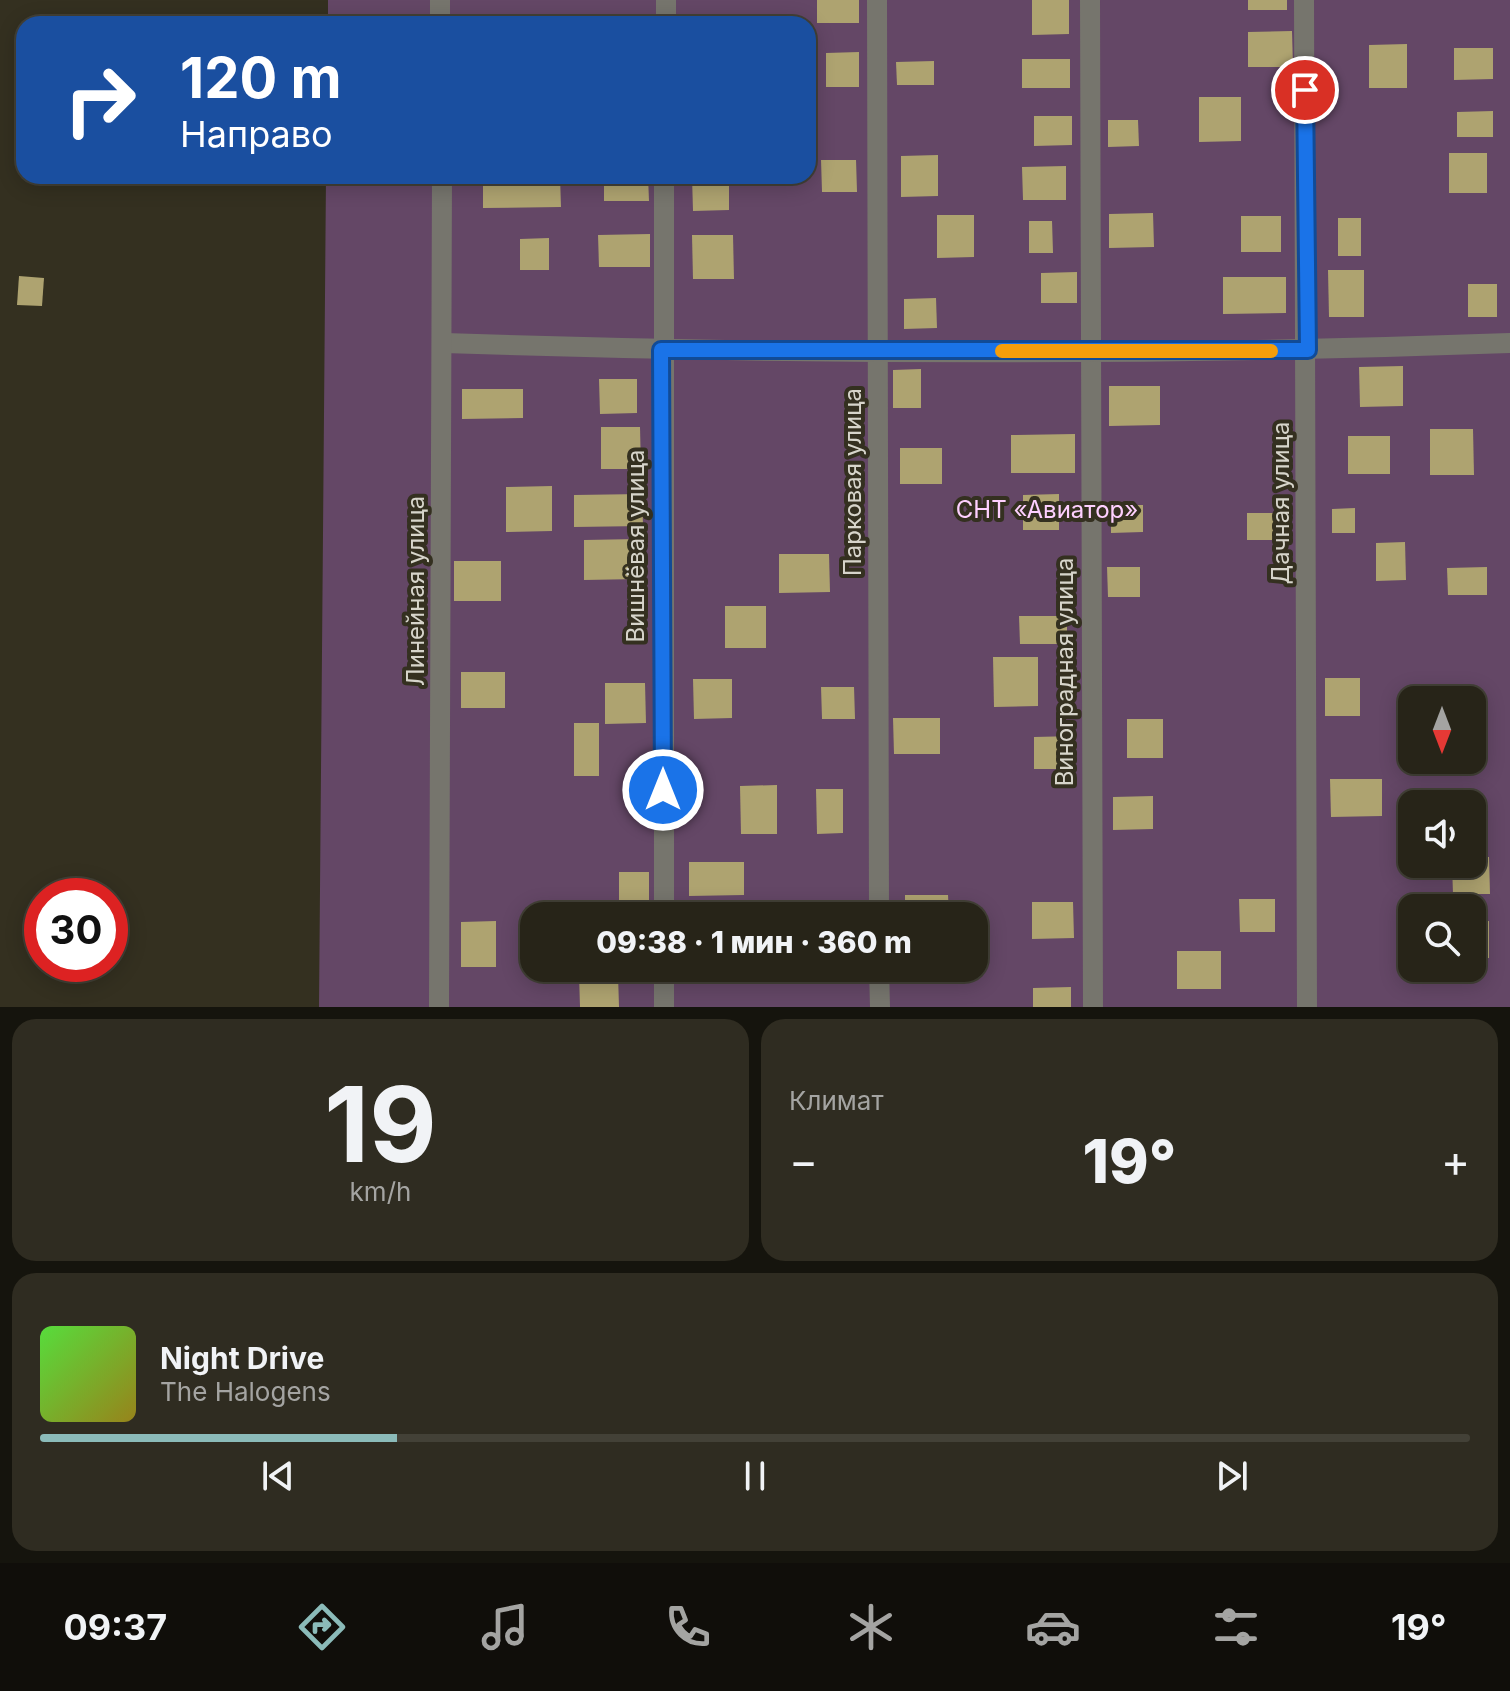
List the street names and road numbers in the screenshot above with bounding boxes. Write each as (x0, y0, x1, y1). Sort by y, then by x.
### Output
street label: Парковая улица (838, 388, 867, 576)
street label: Дачная улица (1266, 422, 1295, 584)
street label: Вишнёвая улица (621, 449, 650, 643)
street label: Линейная улица (401, 496, 430, 686)
street label: Виноградная улица (1050, 558, 1079, 786)

